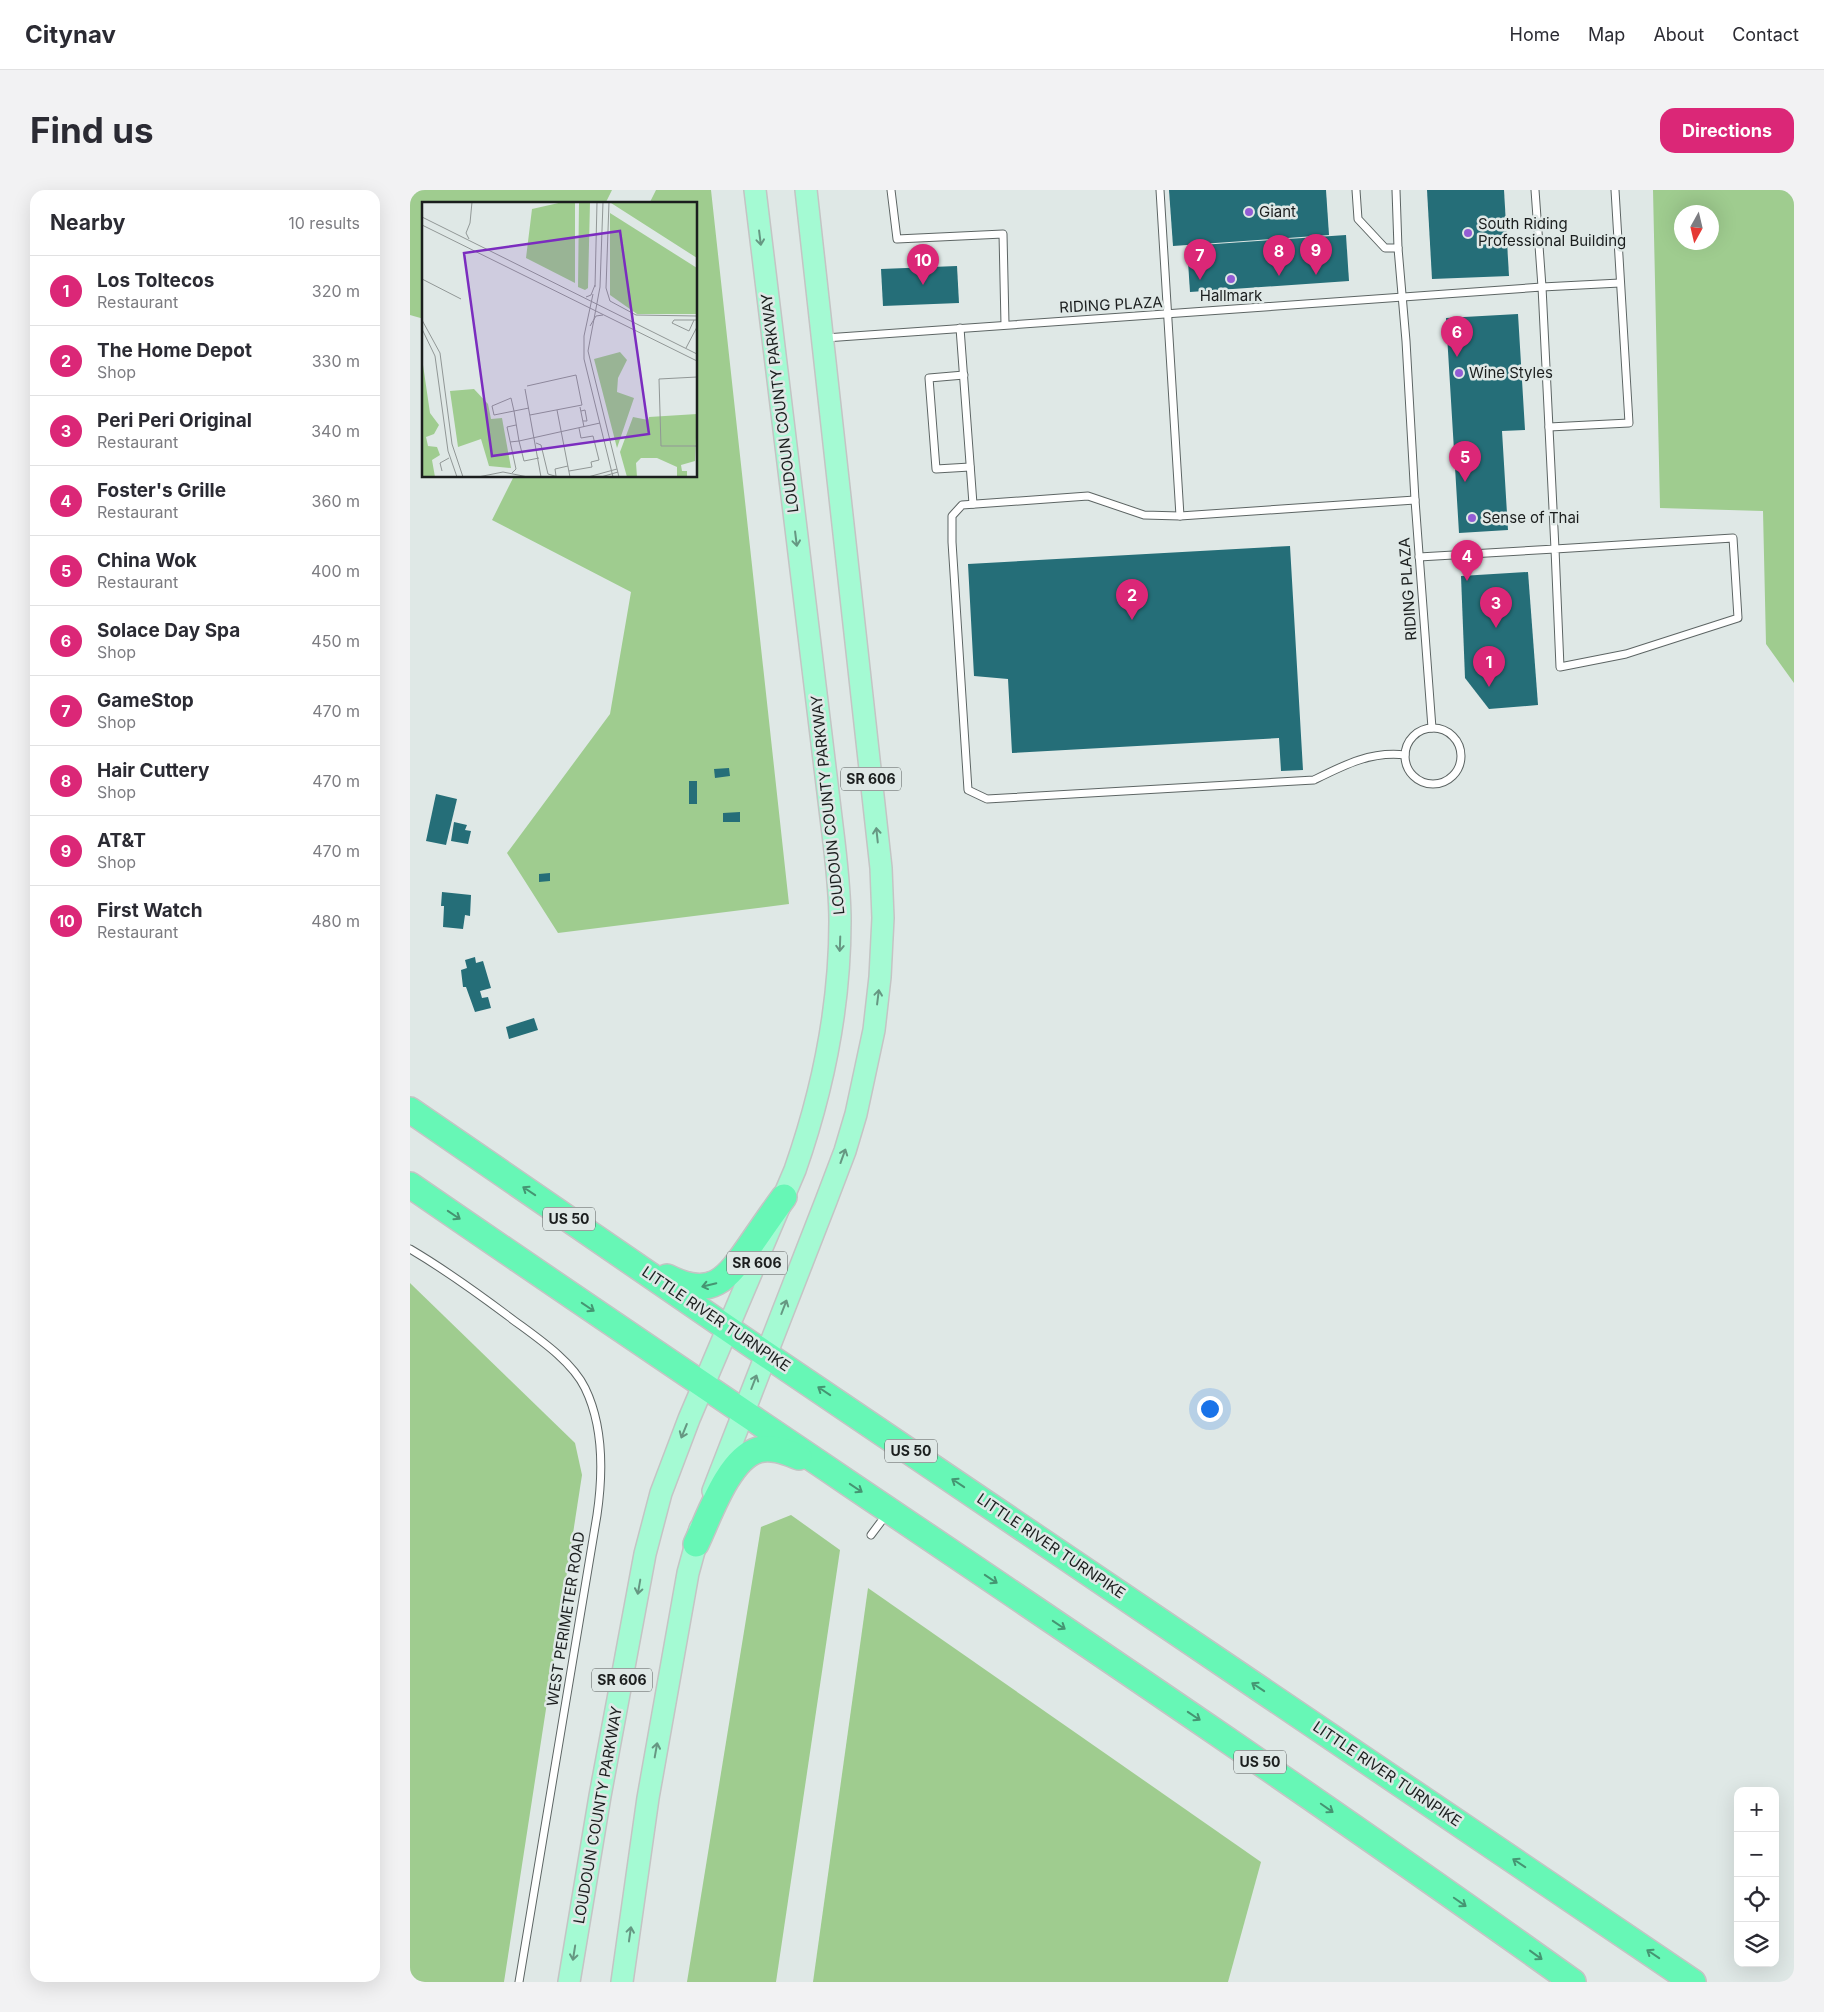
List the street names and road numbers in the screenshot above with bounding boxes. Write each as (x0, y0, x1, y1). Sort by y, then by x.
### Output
street label: LOUDOUN COUNTY PARKWAY (757, 292, 802, 514)
street label: RIDING PLAZA (1059, 292, 1163, 317)
street label: RIDING PLAZA (1394, 537, 1421, 641)
street label: LOUDOUN COUNTY PARKWAY (807, 694, 848, 916)
road number: SR 606 (841, 768, 901, 790)
road number: US 50 (543, 1208, 595, 1230)
road number: SR 606 (727, 1252, 787, 1274)
street label: LITTLE RIVER TURNPIKE (638, 1262, 794, 1375)
road number: US 50 (885, 1440, 937, 1462)
street label: LITTLE RIVER TURNPIKE (973, 1489, 1129, 1602)
street label: WEST PERIMETER ROAD (542, 1530, 589, 1708)
road number: SR 606 (592, 1668, 652, 1692)
street label: LOUDOUN COUNTY PARKWAY (569, 1705, 626, 1925)
street label: LITTLE RIVER TURNPIKE (1309, 1717, 1465, 1830)
road number: US 50 (1234, 1750, 1286, 1774)

